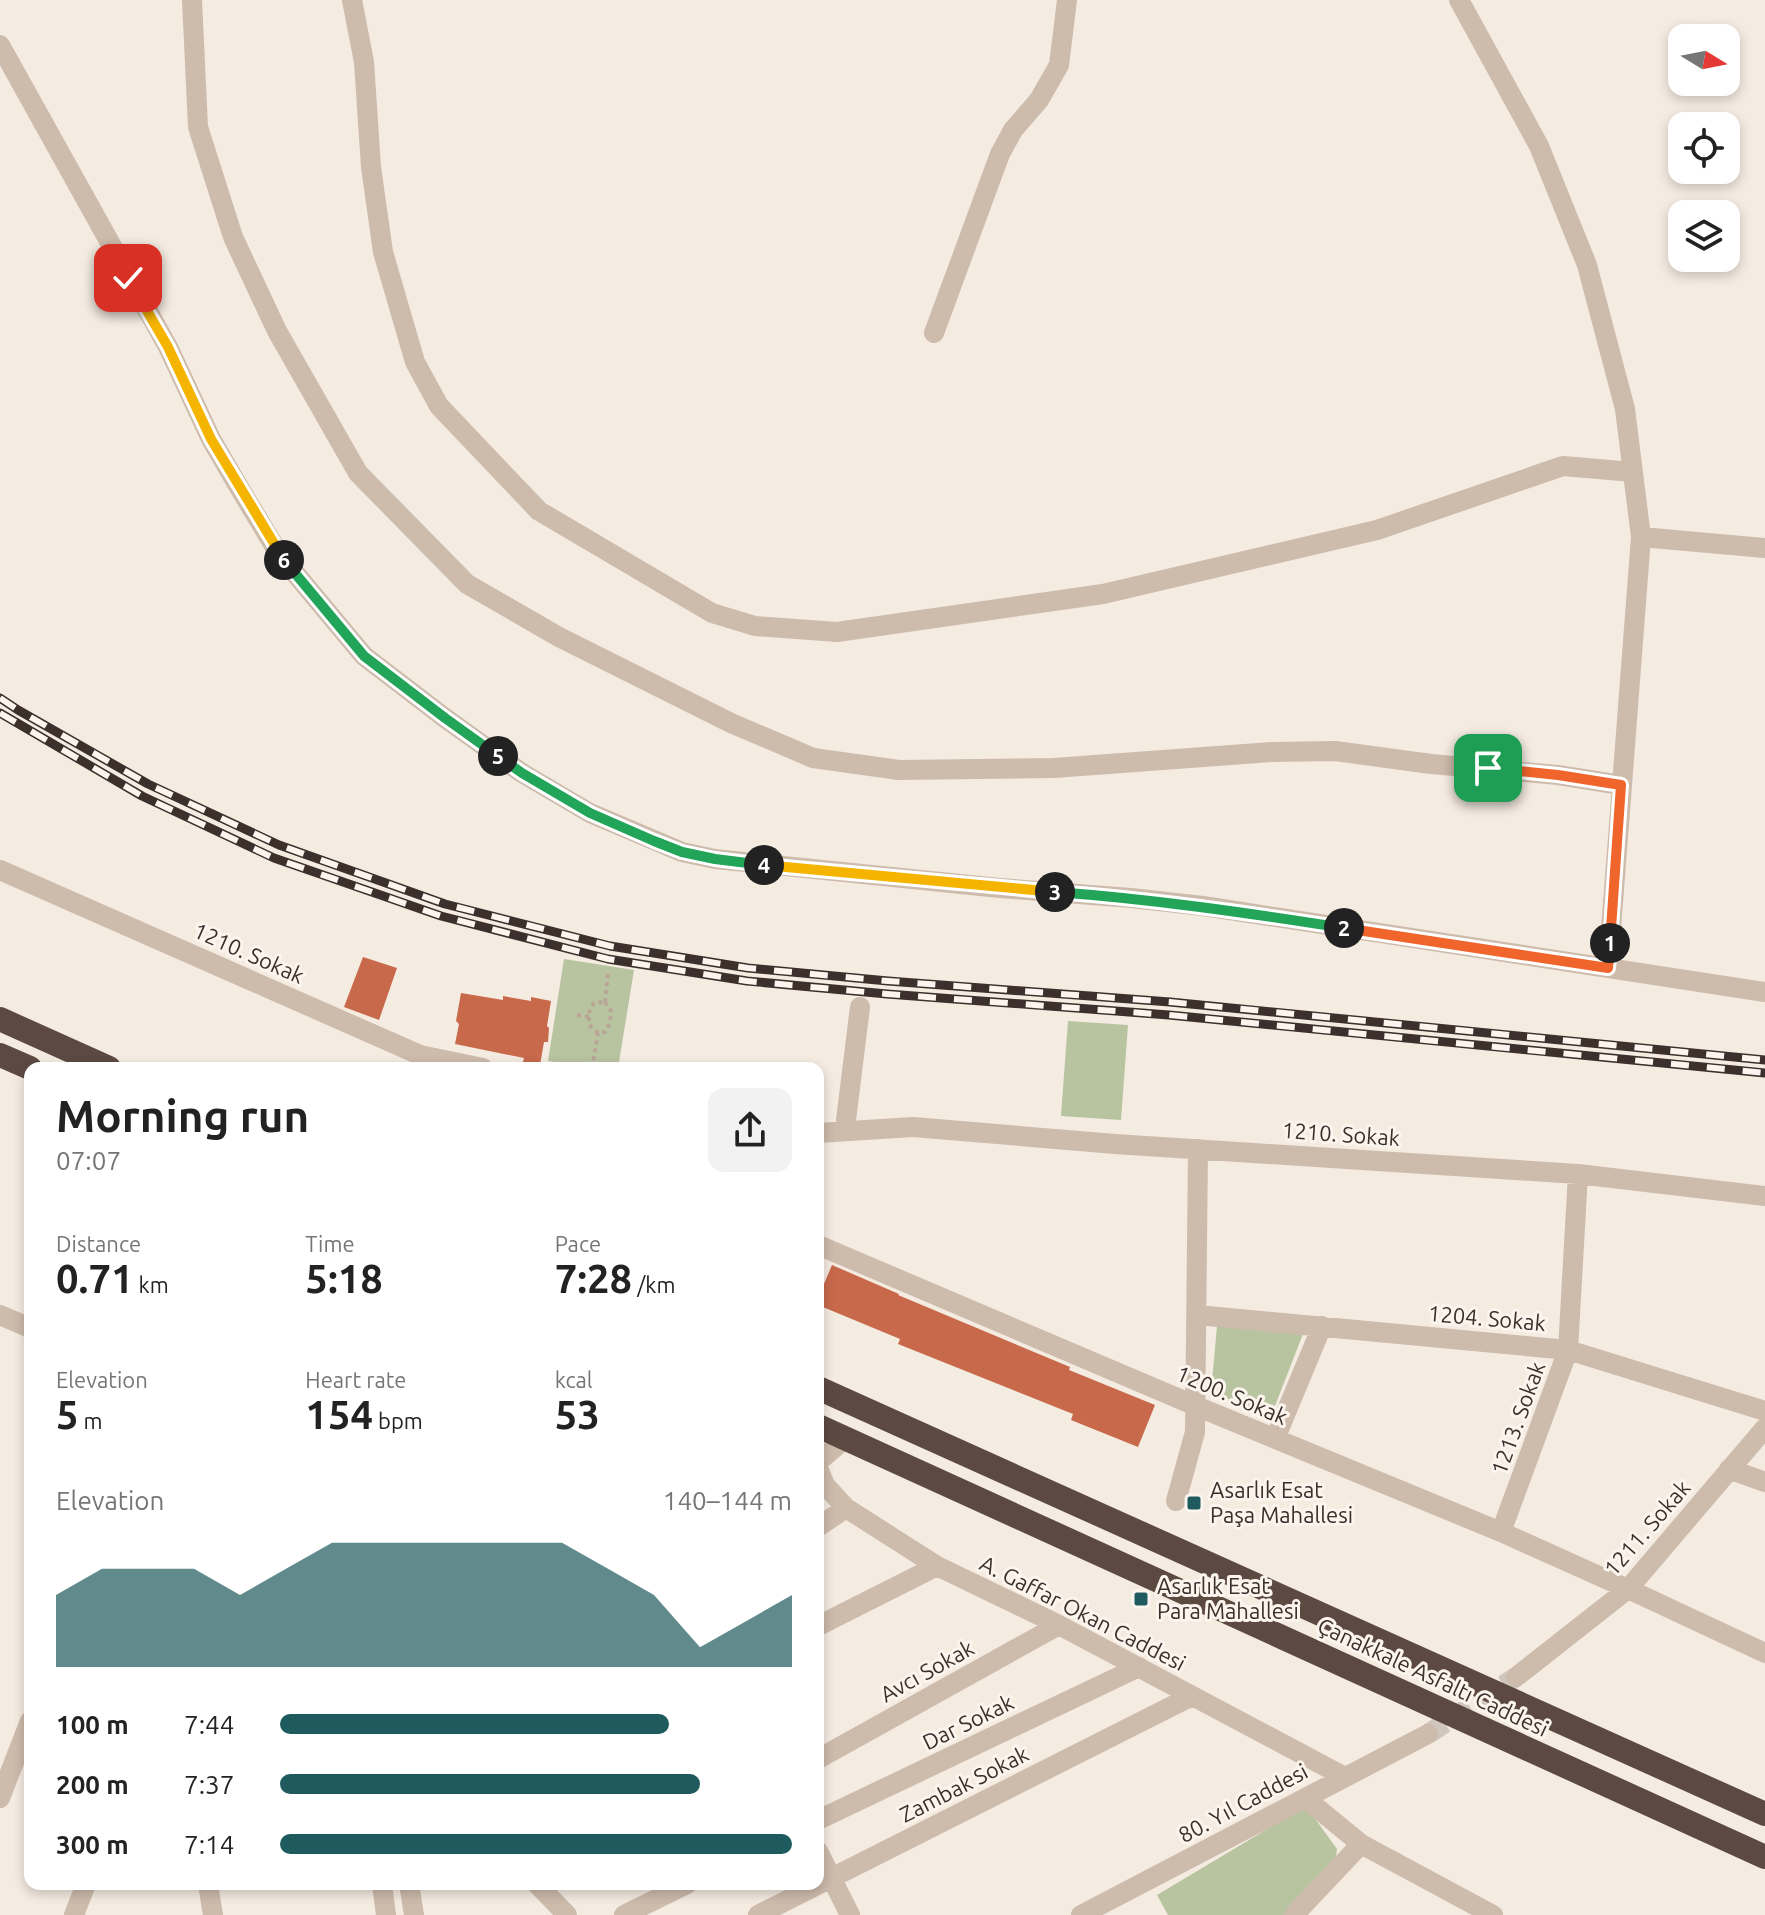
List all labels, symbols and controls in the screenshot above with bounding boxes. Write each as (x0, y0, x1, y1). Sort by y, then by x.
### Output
north arrow (1668, 24, 1740, 96)
map controls (1668, 24, 1740, 272)
button: locate (1668, 112, 1740, 184)
button: layers (1668, 200, 1740, 272)
pin (94, 244, 162, 312)
icon: check (106, 256, 150, 300)
pin: 6 (264, 540, 304, 580)
text: 6 (278, 547, 290, 572)
pin (1454, 734, 1522, 802)
pin: 5 (478, 736, 518, 776)
text: 5 (492, 743, 504, 768)
icon: arrive (1466, 746, 1510, 790)
pin: 4 (744, 845, 784, 885)
text: 4 (758, 852, 770, 877)
pin: 3 (1035, 872, 1075, 912)
text: 3 (1049, 879, 1061, 904)
pin: 2 (1324, 908, 1364, 948)
text: 2 (1338, 915, 1350, 940)
street label: 1210. Sokak (190, 917, 308, 988)
pin: 1 (1590, 923, 1630, 963)
text: 1 (1604, 930, 1616, 955)
button: share (708, 1088, 792, 1172)
text: Morning run (56, 1091, 309, 1140)
street label: 1210. Sokak (1281, 1117, 1401, 1150)
text: 07:07 (56, 1146, 121, 1175)
text: Distance (56, 1231, 141, 1256)
text: Time (305, 1231, 355, 1256)
text: Pace (555, 1231, 601, 1256)
text: 0.71 (56, 1256, 134, 1301)
text: 5:18 (305, 1256, 383, 1301)
text: 7:28 (555, 1256, 632, 1301)
text: km (134, 1272, 169, 1297)
text: /km (632, 1272, 675, 1297)
street label: 1204. Sokak (1427, 1300, 1547, 1335)
street label: 1213. Sokak (1486, 1358, 1549, 1478)
street label: 1200. Sokak (1173, 1360, 1291, 1429)
text: Elevation (56, 1367, 148, 1392)
text: Heart rate (305, 1367, 407, 1392)
text: kcal (555, 1367, 593, 1392)
text: 5 (56, 1392, 79, 1437)
text: 154 (305, 1392, 373, 1437)
text: 53 (555, 1392, 600, 1437)
text: m (79, 1408, 103, 1433)
text: bpm (373, 1408, 423, 1433)
street label: 1211. Sokak (1598, 1475, 1695, 1580)
place label: Asarlık Esat Paşa Mahallesi (1210, 1477, 1353, 1527)
text: Elevation (56, 1486, 164, 1515)
text: 140–144 m (663, 1486, 792, 1515)
marker: Asarlık Esat Paşa Mahallesi (1185, 1494, 1203, 1512)
street label: A. Gaffar Okan Caddesi (976, 1550, 1190, 1675)
place label: Asarlık Esat Para Mahallesi (1157, 1573, 1299, 1623)
marker: Asarlık Esat Para Mahallesi (1132, 1590, 1150, 1608)
street label: Çanakkale Asfaltı Caddesi (1314, 1612, 1552, 1741)
street label: Avcı Sokak (876, 1635, 978, 1707)
street label: Dar Sokak (918, 1689, 1017, 1754)
text: 100 m (56, 1710, 129, 1739)
text: 7:44 (184, 1710, 234, 1739)
street label: Zambak Sokak (895, 1740, 1032, 1827)
street label: 80. Yıl Caddesi (1174, 1758, 1312, 1847)
text: 200 m (56, 1770, 129, 1799)
text: 7:37 (184, 1770, 234, 1799)
text: 300 m (56, 1830, 129, 1859)
text: 7:14 (184, 1830, 234, 1859)

